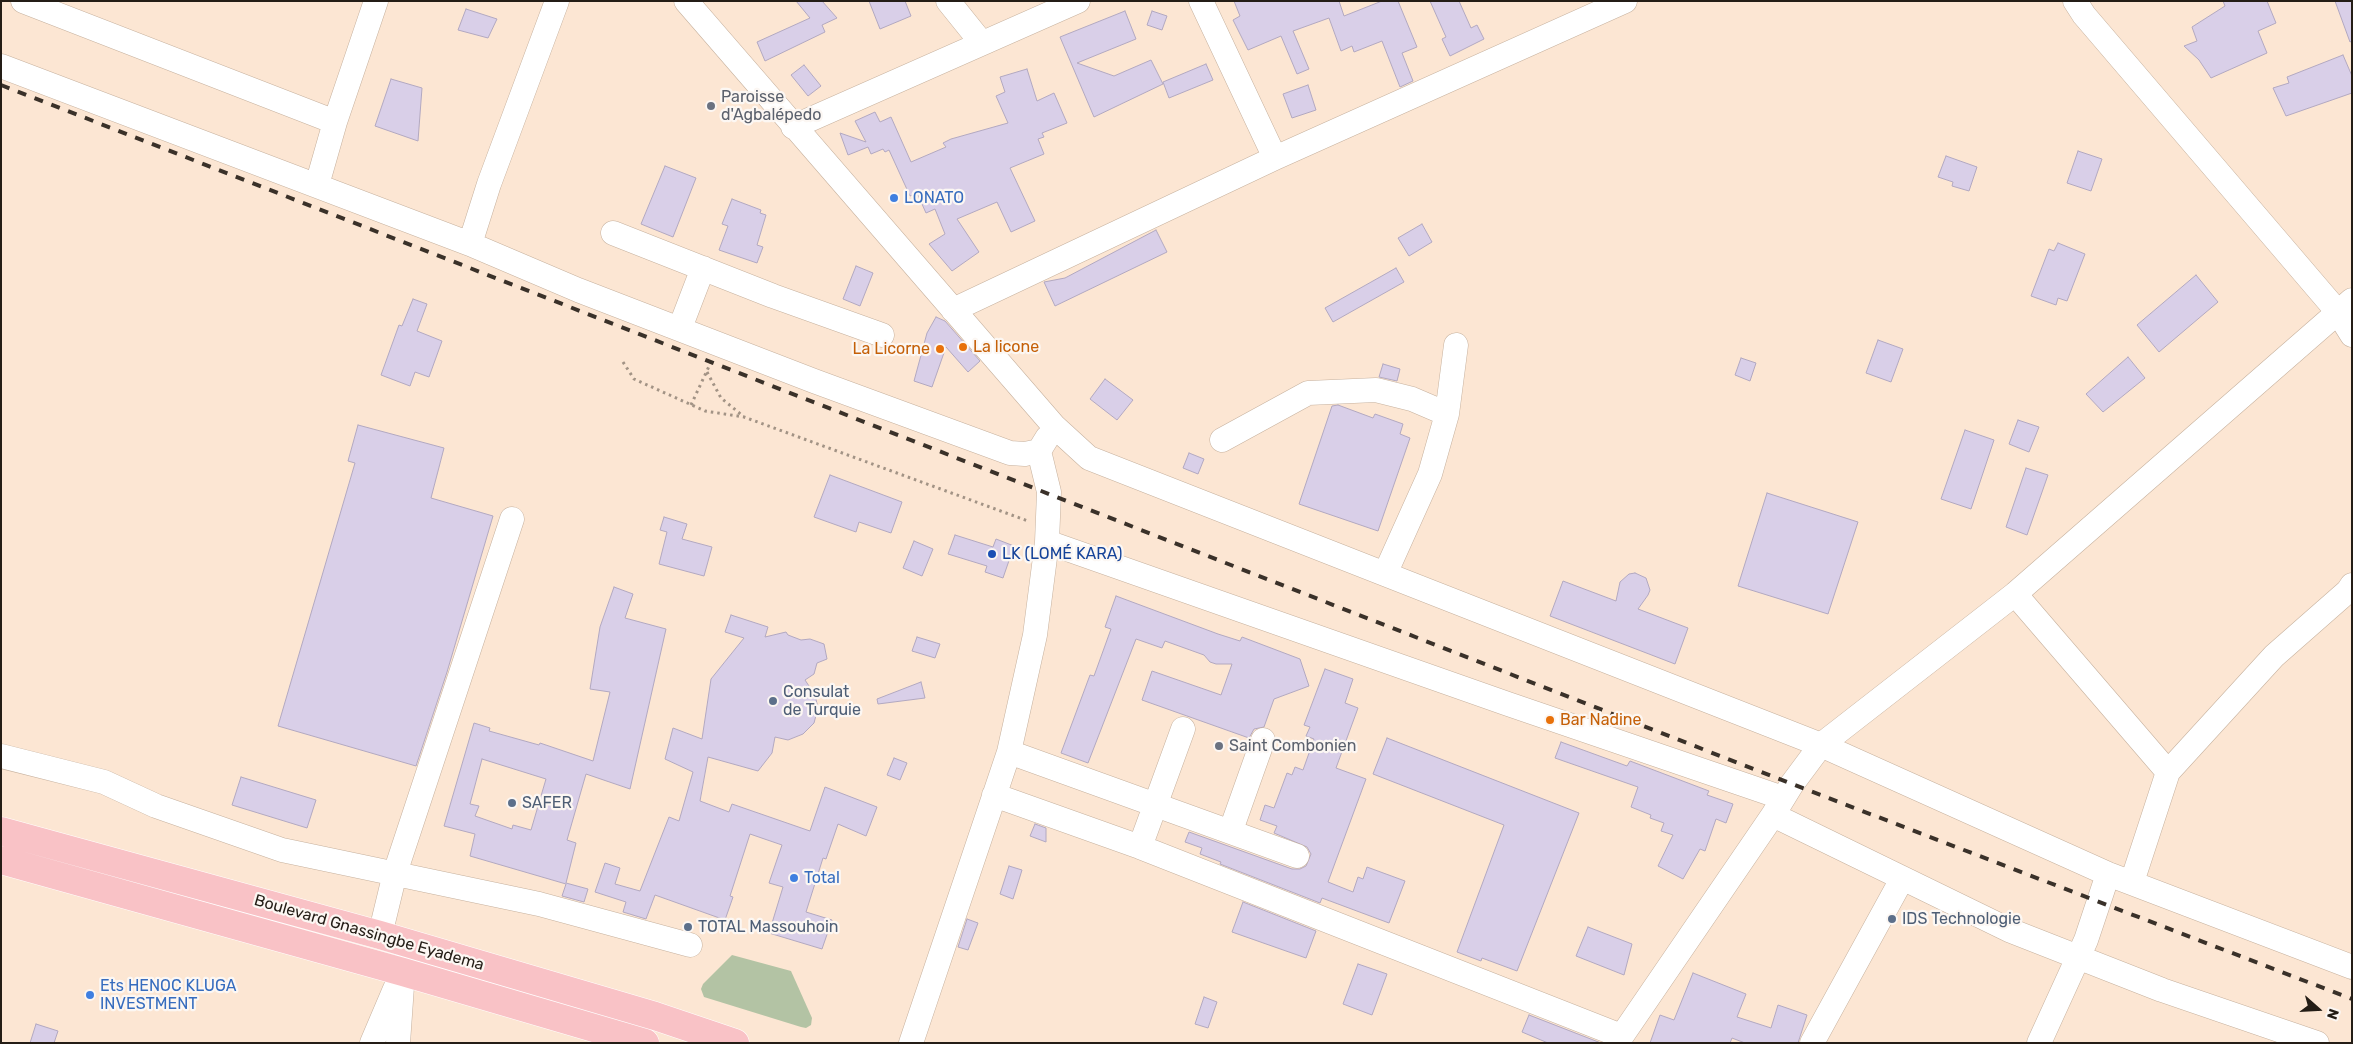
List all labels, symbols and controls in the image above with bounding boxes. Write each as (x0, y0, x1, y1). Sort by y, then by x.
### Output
place label: Paroisse d'Agbalépedo (721, 87, 822, 125)
marker: Paroisse d'Agbalépedo (705, 100, 717, 112)
place label: LONATO (904, 188, 964, 208)
marker: LONATO (888, 192, 900, 204)
place label: La licone (973, 337, 1039, 357)
place label: La Licorne (853, 339, 930, 359)
marker: La licone (957, 341, 969, 353)
marker: La Licorne (934, 343, 946, 355)
place label: LK (LOMÉ KARA) (1002, 544, 1123, 564)
marker: LK (LOMÉ KARA) (986, 548, 998, 560)
place label: Consulat de Turquie (783, 682, 861, 720)
marker: Consulat de Turquie (767, 695, 779, 707)
place label: Bar Nadine (1560, 710, 1642, 730)
marker: Bar Nadine (1544, 714, 1556, 726)
place label: Saint Combonien (1229, 736, 1356, 756)
marker: Saint Combonien (1213, 740, 1225, 752)
place label: SAFER (522, 793, 572, 813)
marker: SAFER (506, 797, 518, 809)
place label: Total (804, 868, 840, 888)
marker: Total (788, 872, 800, 884)
street label: Boulevard Gnassingbe Eyadema (252, 891, 486, 975)
place label: IDS Technologie (1902, 909, 2021, 929)
marker: IDS Technologie (1886, 913, 1898, 925)
place label: TOTAL Massouhoin (698, 917, 839, 937)
marker: TOTAL Massouhoin (682, 921, 694, 933)
place label: Ets HENOC KLUGA INVESTMENT (100, 976, 236, 1014)
north arrow (2293, 984, 2343, 1034)
marker: Ets HENOC KLUGA INVESTMENT (84, 989, 96, 1001)
text: N (2323, 1007, 2342, 1022)

